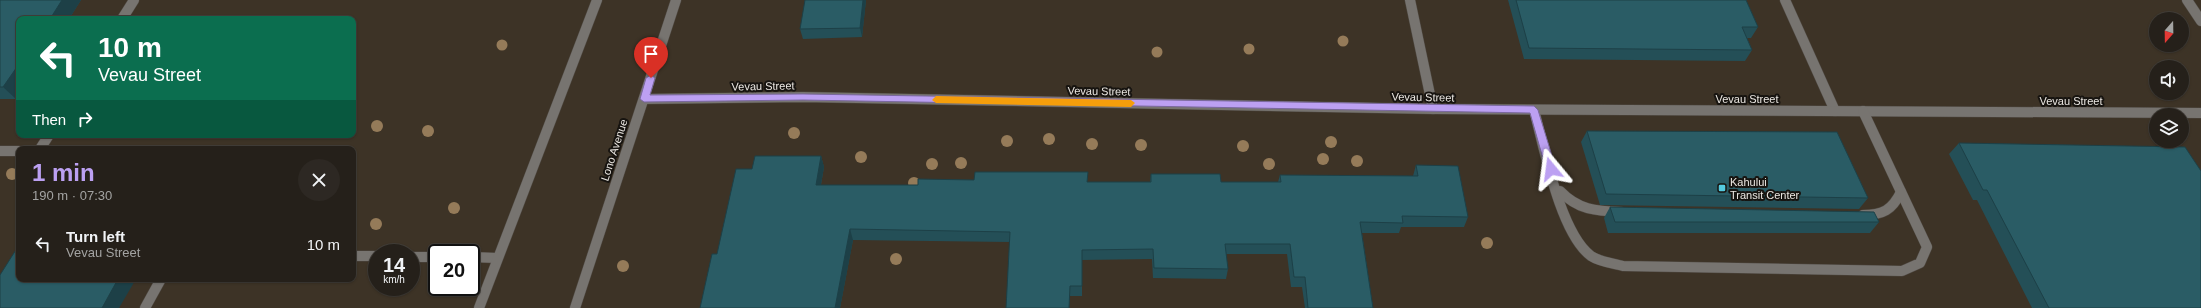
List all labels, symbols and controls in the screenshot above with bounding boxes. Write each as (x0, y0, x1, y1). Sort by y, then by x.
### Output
north arrow (2149, 12, 2189, 52)
map controls (2149, 12, 2189, 148)
icon: left (32, 32, 84, 84)
text: 10 m (98, 32, 162, 63)
pin (634, 37, 668, 78)
icon: arrive (640, 43, 662, 65)
button: sound (2149, 60, 2189, 100)
text: Vevau Street (98, 65, 201, 85)
street label: Vevau Street (731, 79, 795, 93)
street label: Vevau Street (1067, 84, 1131, 98)
street label: Vevau Street (1391, 90, 1455, 104)
street label: Vevau Street (1716, 93, 1779, 105)
street label: Vevau Street (2040, 95, 2103, 107)
icon: right (74, 108, 96, 130)
button: layers (2149, 108, 2189, 148)
text: Then (32, 111, 66, 128)
street label: Lono Avenue (598, 118, 630, 182)
position arrow (1530, 148, 1572, 190)
text: 1 min (32, 159, 95, 186)
button: close (298, 159, 340, 201)
place label: Kahului Transit Center (1730, 176, 1800, 201)
marker: Kahului Transit Center (1717, 183, 1727, 193)
text: 190 m · 07:30 (32, 188, 112, 203)
text: Turn left (66, 228, 125, 245)
icon: left (32, 233, 54, 255)
text: 10 m (307, 236, 340, 253)
speed limit sign: 20 (428, 244, 480, 296)
text: Vevau Street (66, 245, 140, 260)
text: 14 (383, 254, 405, 276)
text: km/h (383, 274, 405, 285)

